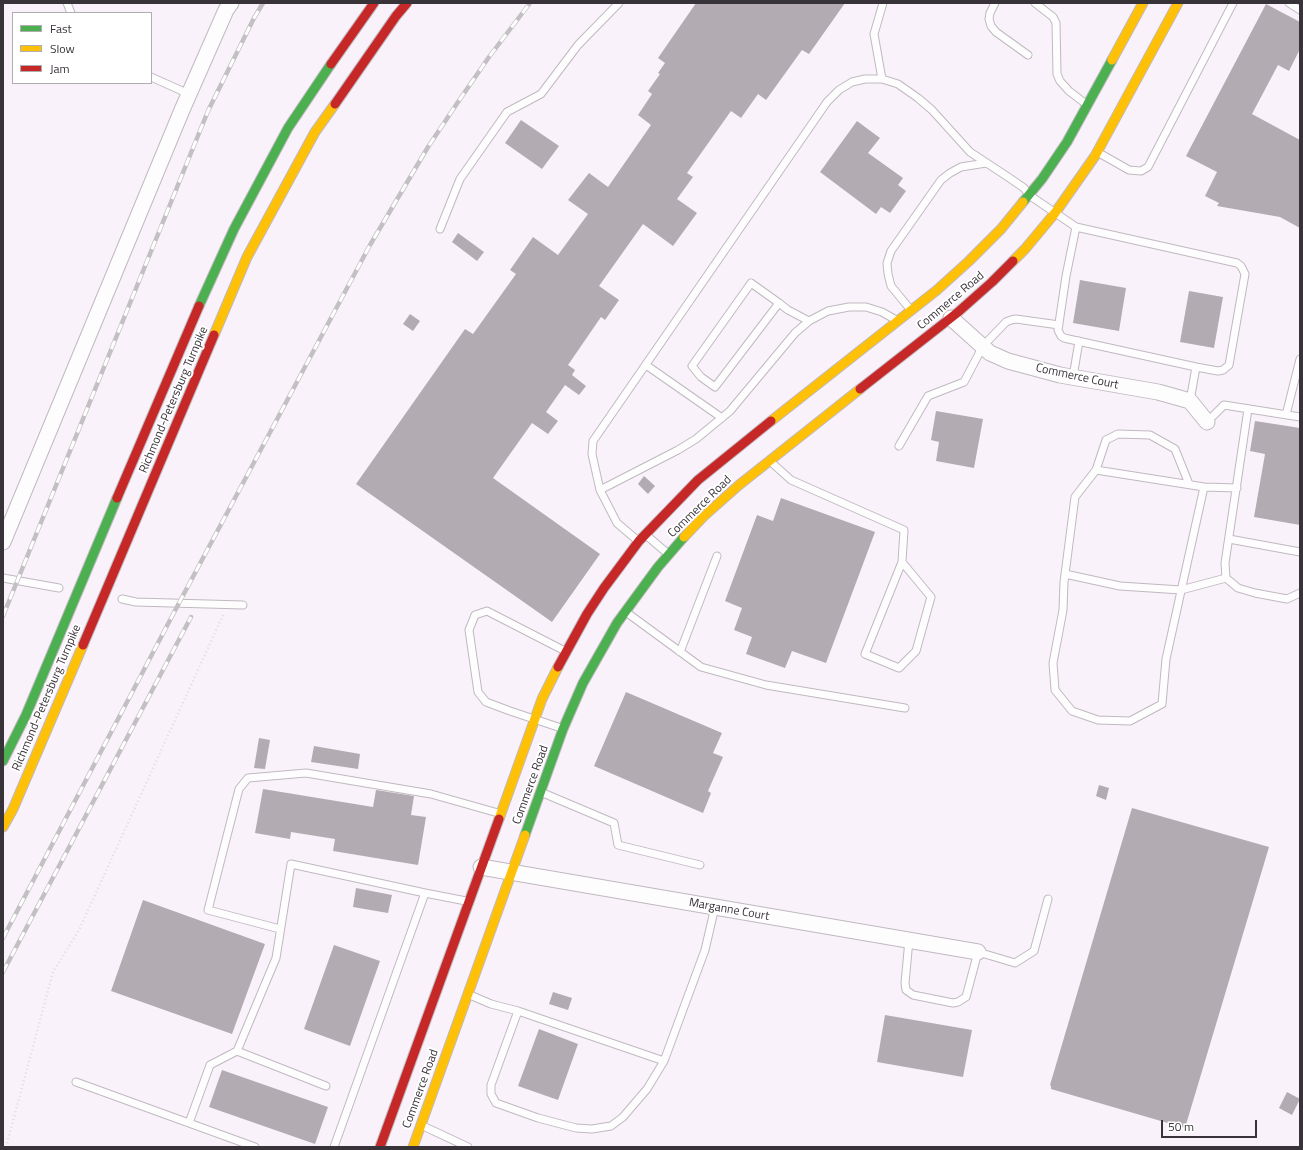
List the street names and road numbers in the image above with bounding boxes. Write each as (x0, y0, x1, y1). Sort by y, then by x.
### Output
street label: Commerce Road (915, 269, 987, 333)
street label: Richmond-Petersburg Turnpike (137, 325, 211, 475)
street label: Commerce Court (1034, 361, 1120, 393)
street label: Commerce Road (665, 473, 735, 541)
street label: Richmond-Petersburg Turnpike (10, 623, 84, 773)
street label: Commerce Road (510, 744, 552, 826)
street label: Marganne Court (688, 896, 770, 924)
street label: Commerce Road (400, 1048, 442, 1130)

